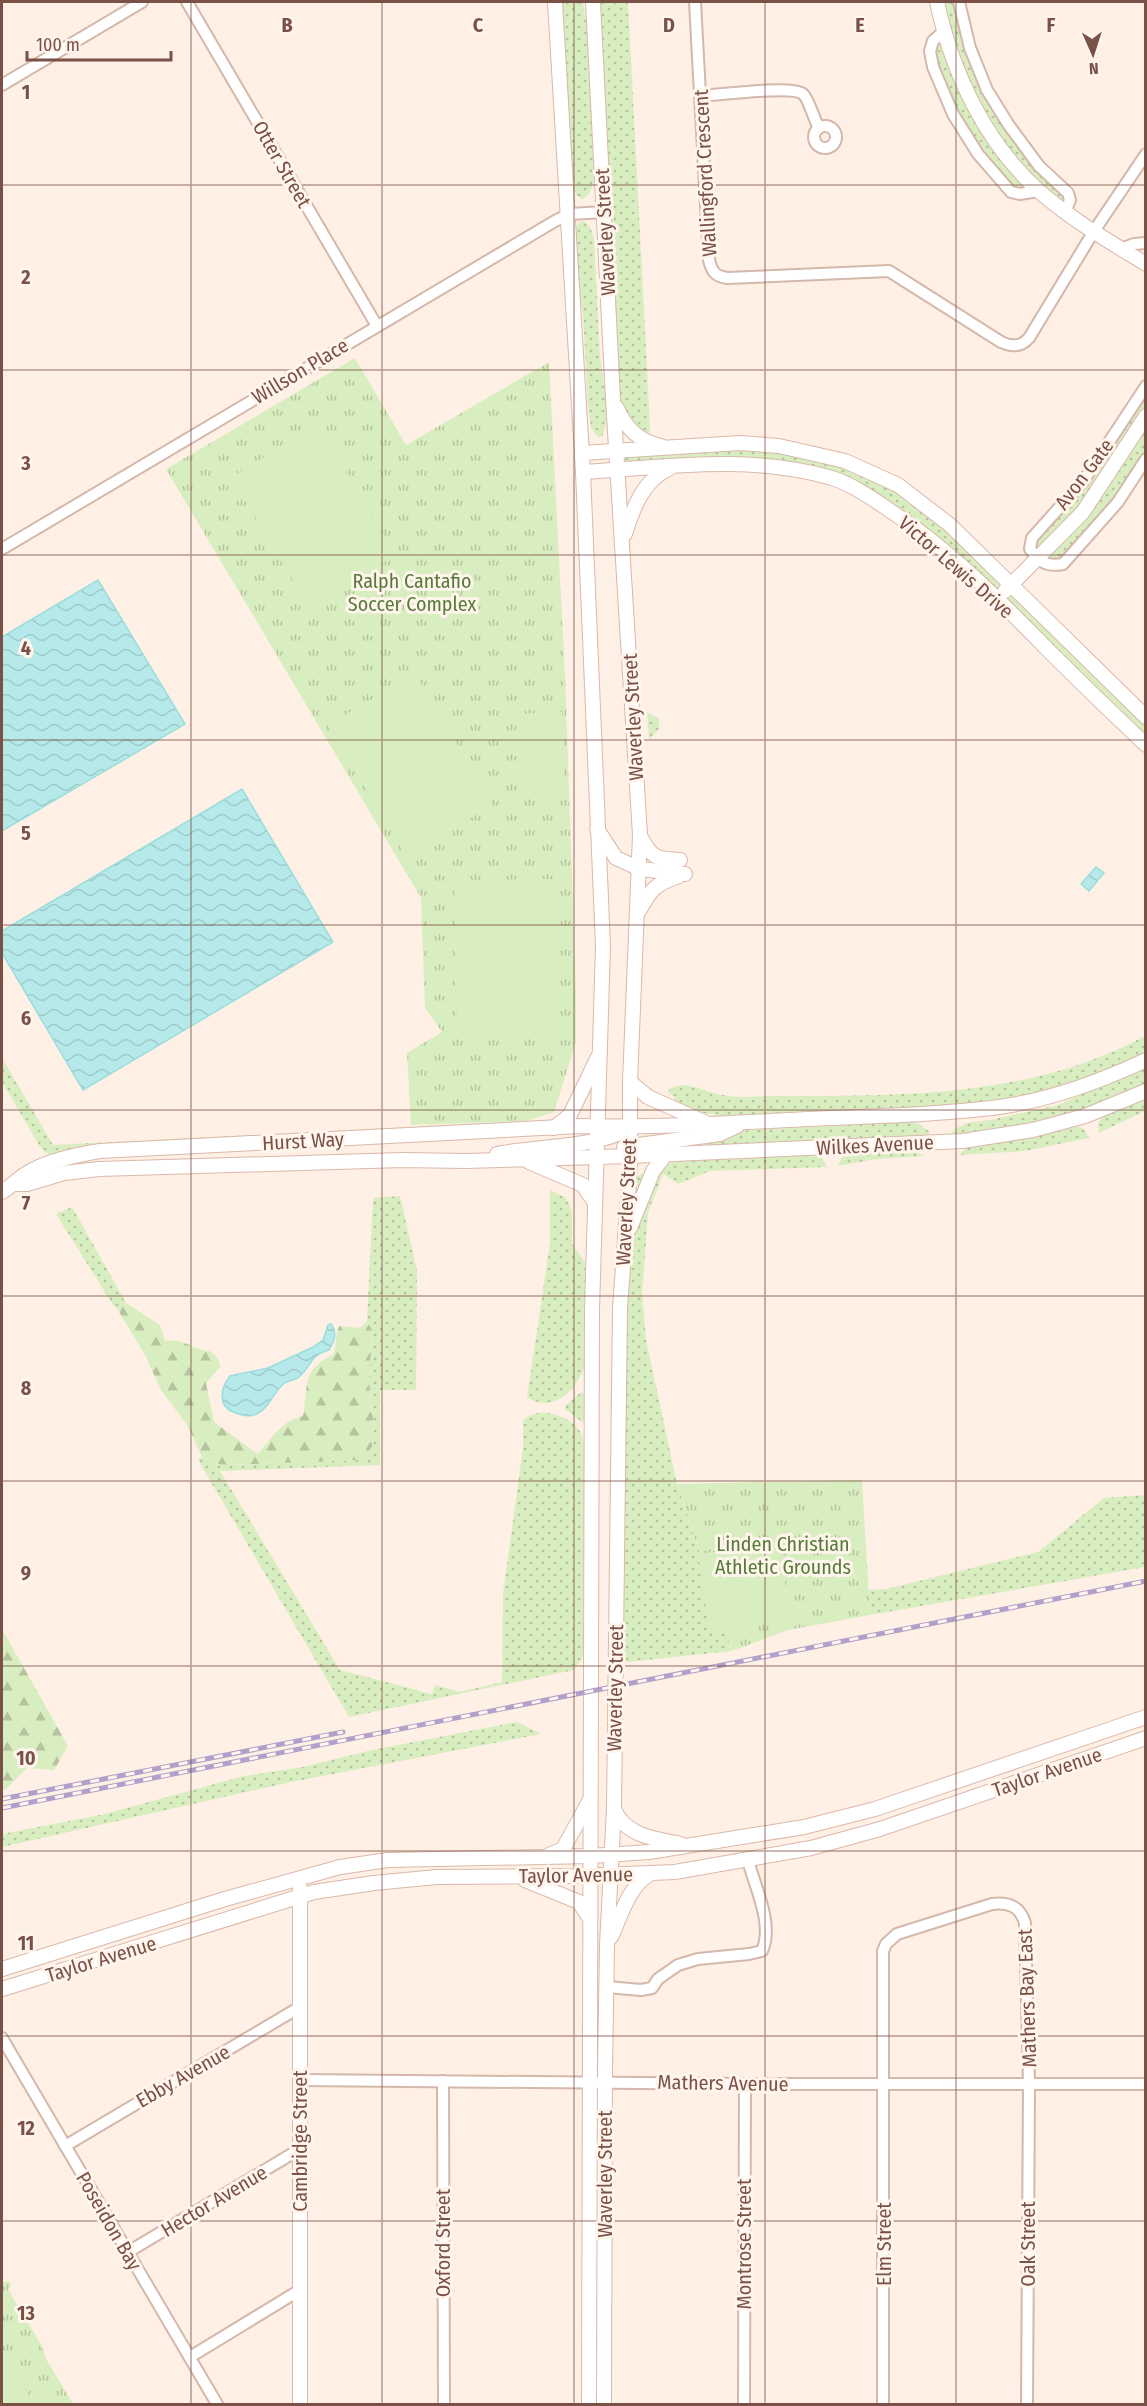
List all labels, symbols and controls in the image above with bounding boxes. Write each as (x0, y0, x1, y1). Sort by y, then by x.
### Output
text: B (281, 13, 293, 37)
text: C (473, 13, 484, 37)
text: D (663, 13, 675, 37)
text: E (855, 13, 865, 37)
text: F (1047, 13, 1056, 37)
scale bar (27, 24, 171, 62)
north arrow (1063, 24, 1123, 84)
text: 100 m (36, 34, 80, 56)
text: N (1088, 59, 1099, 78)
text: 1 (22, 80, 30, 104)
street label: Wallingford Crescent (689, 88, 721, 257)
street label: Otter Street (248, 116, 317, 212)
street label: Waverley Street (590, 167, 620, 296)
text: 2 (20, 265, 31, 289)
street label: Willson Place (247, 333, 353, 409)
street label: Avon Gate (1050, 434, 1118, 514)
text: 3 (20, 451, 31, 475)
street label: Victor Lewis Drive (894, 511, 1018, 623)
park label: Ralph Cantafio Soccer Complex (348, 569, 476, 616)
text: 4 (21, 636, 31, 660)
street label: Waverley Street (618, 652, 648, 781)
text: 5 (21, 821, 31, 845)
text: 6 (21, 1006, 31, 1030)
street label: Hurst Way (261, 1127, 345, 1155)
street label: Wilkes Avenue (816, 1130, 934, 1160)
street label: Waverley Street (611, 1137, 641, 1266)
text: 7 (22, 1191, 31, 1215)
text: 8 (21, 1376, 32, 1400)
park label: Linden Christian Athletic Grounds (715, 1532, 851, 1579)
text: 9 (21, 1561, 31, 1585)
street label: Waverley Street (602, 1624, 628, 1752)
street label: Taylor Avenue (989, 1742, 1105, 1802)
text: 10 (16, 1746, 36, 1770)
street label: Taylor Avenue (519, 1862, 633, 1888)
street label: Mathers Bay East (1013, 1928, 1041, 2068)
text: 11 (18, 1931, 34, 1955)
street label: Taylor Avenue (43, 1931, 159, 1987)
street label: Ebby Avenue (132, 2040, 234, 2112)
street label: Cambridge Street (288, 2070, 312, 2212)
street label: Mathers Avenue (657, 2070, 789, 2096)
street label: Waverley Street (593, 2110, 617, 2238)
text: 12 (17, 2116, 35, 2140)
street label: Hector Avenue (157, 2160, 271, 2242)
street label: Poseidon Bay (71, 2168, 147, 2275)
street label: Montrose Street (732, 2178, 756, 2310)
street label: Oxford Street (431, 2188, 455, 2297)
street label: Oak Street (1016, 2201, 1040, 2287)
street label: Elm Street (872, 2202, 896, 2286)
text: 13 (17, 2301, 35, 2325)

